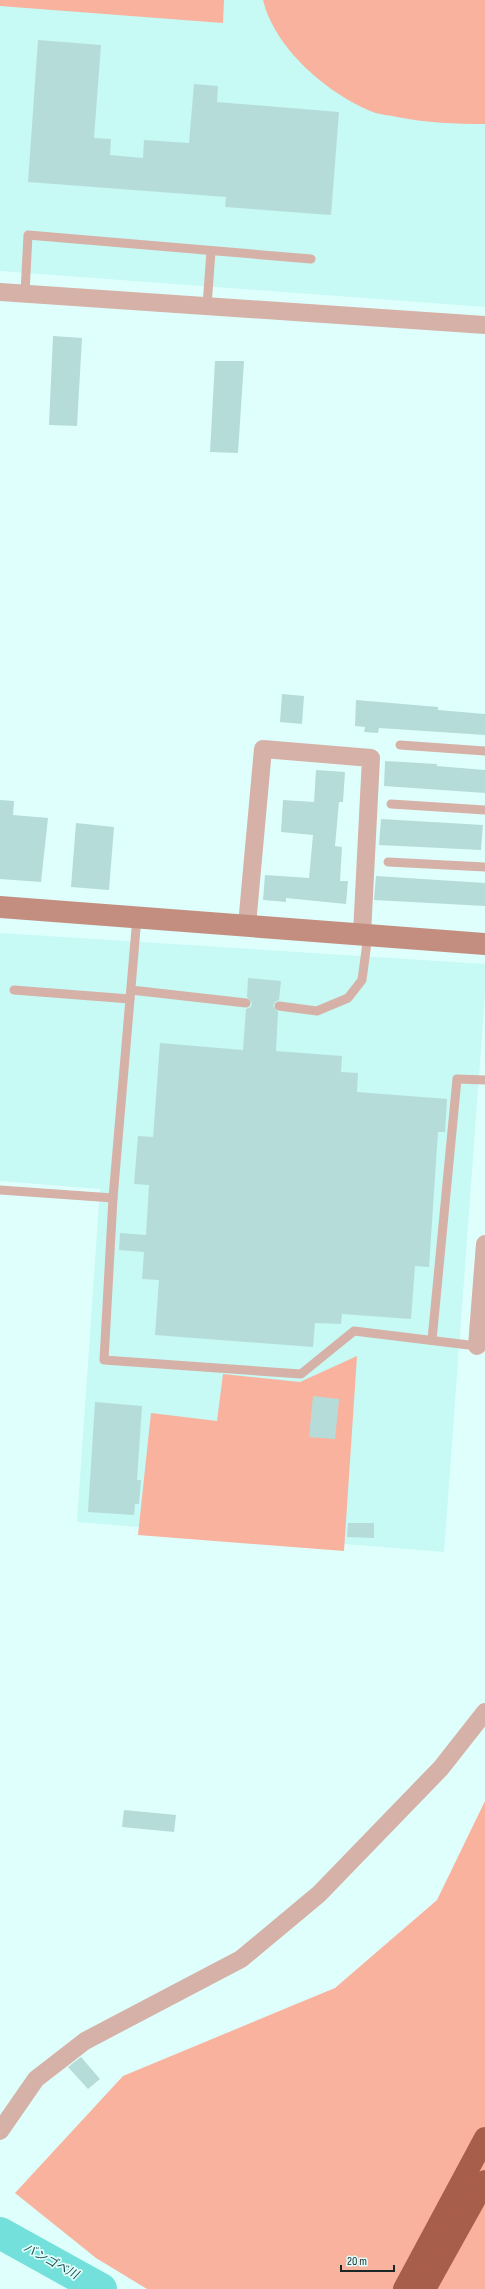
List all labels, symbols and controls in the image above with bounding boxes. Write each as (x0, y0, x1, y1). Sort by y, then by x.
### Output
water label: バンゴベ川 (21, 2240, 83, 2284)
scale bar (341, 2247, 394, 2273)
text: 20 m (347, 2254, 367, 2269)

